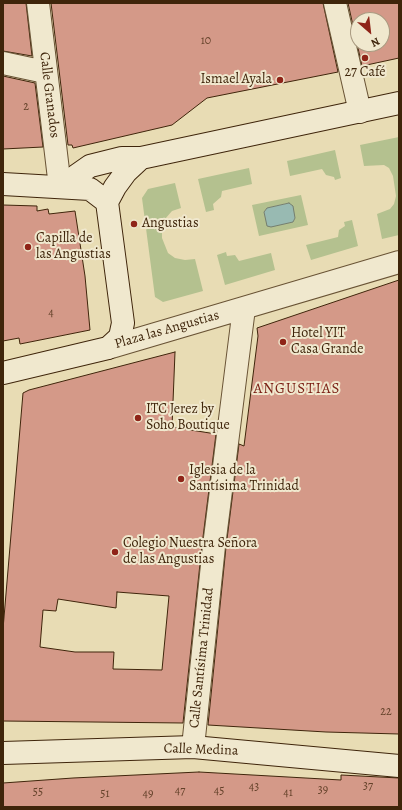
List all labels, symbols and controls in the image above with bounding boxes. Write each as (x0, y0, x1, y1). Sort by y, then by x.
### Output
north arrow (350, 12, 390, 52)
house number: 10 (201, 34, 211, 48)
text: N (368, 34, 382, 51)
street label: Calle Granados (35, 51, 63, 139)
marker: 27 Café (360, 53, 370, 63)
place label: 27 Café (344, 65, 386, 81)
place label: Ismael Ayala (201, 72, 272, 88)
marker: Ismael Ayala (275, 75, 285, 85)
house number: 2 (23, 100, 29, 114)
place label: Angustias (142, 216, 199, 232)
marker: Angustias (129, 219, 139, 229)
place label: Capilla de las Angustias (36, 231, 111, 264)
marker: Capilla de las Angustias (23, 242, 33, 252)
house number: 4 (48, 306, 54, 320)
street label: Plaza las Angustias (113, 307, 221, 353)
place label: Hotel YIT Casa Grande (291, 326, 363, 358)
marker: Hotel YIT Casa Grande (278, 337, 288, 347)
district label: ANGUSTIAS (254, 380, 340, 398)
place label: ITC Jerez by Soho Boutique (146, 402, 230, 434)
marker: ITC Jerez by Soho Boutique (133, 413, 143, 423)
place label: Iglesia de la Santísima Trinidad (189, 463, 299, 496)
marker: Iglesia de la Santísima Trinidad (176, 474, 186, 484)
place label: Colegio Nuestra Señora de las Angustias (123, 536, 257, 568)
marker: Colegio Nuestra Señora de las Angustias (110, 547, 120, 557)
street label: Calle Santísima Trinidad (186, 587, 218, 729)
house number: 22 (380, 705, 392, 719)
street label: Calle Medina (163, 740, 239, 760)
house number: 37 (363, 779, 373, 793)
house number: 43 (249, 780, 259, 794)
house number: 39 (318, 783, 328, 797)
house number: 47 (175, 784, 185, 798)
house number: 45 (214, 784, 224, 798)
house number: 55 (33, 785, 43, 799)
house number: 41 (283, 786, 293, 800)
house number: 51 (100, 787, 110, 801)
house number: 49 (143, 787, 153, 801)

